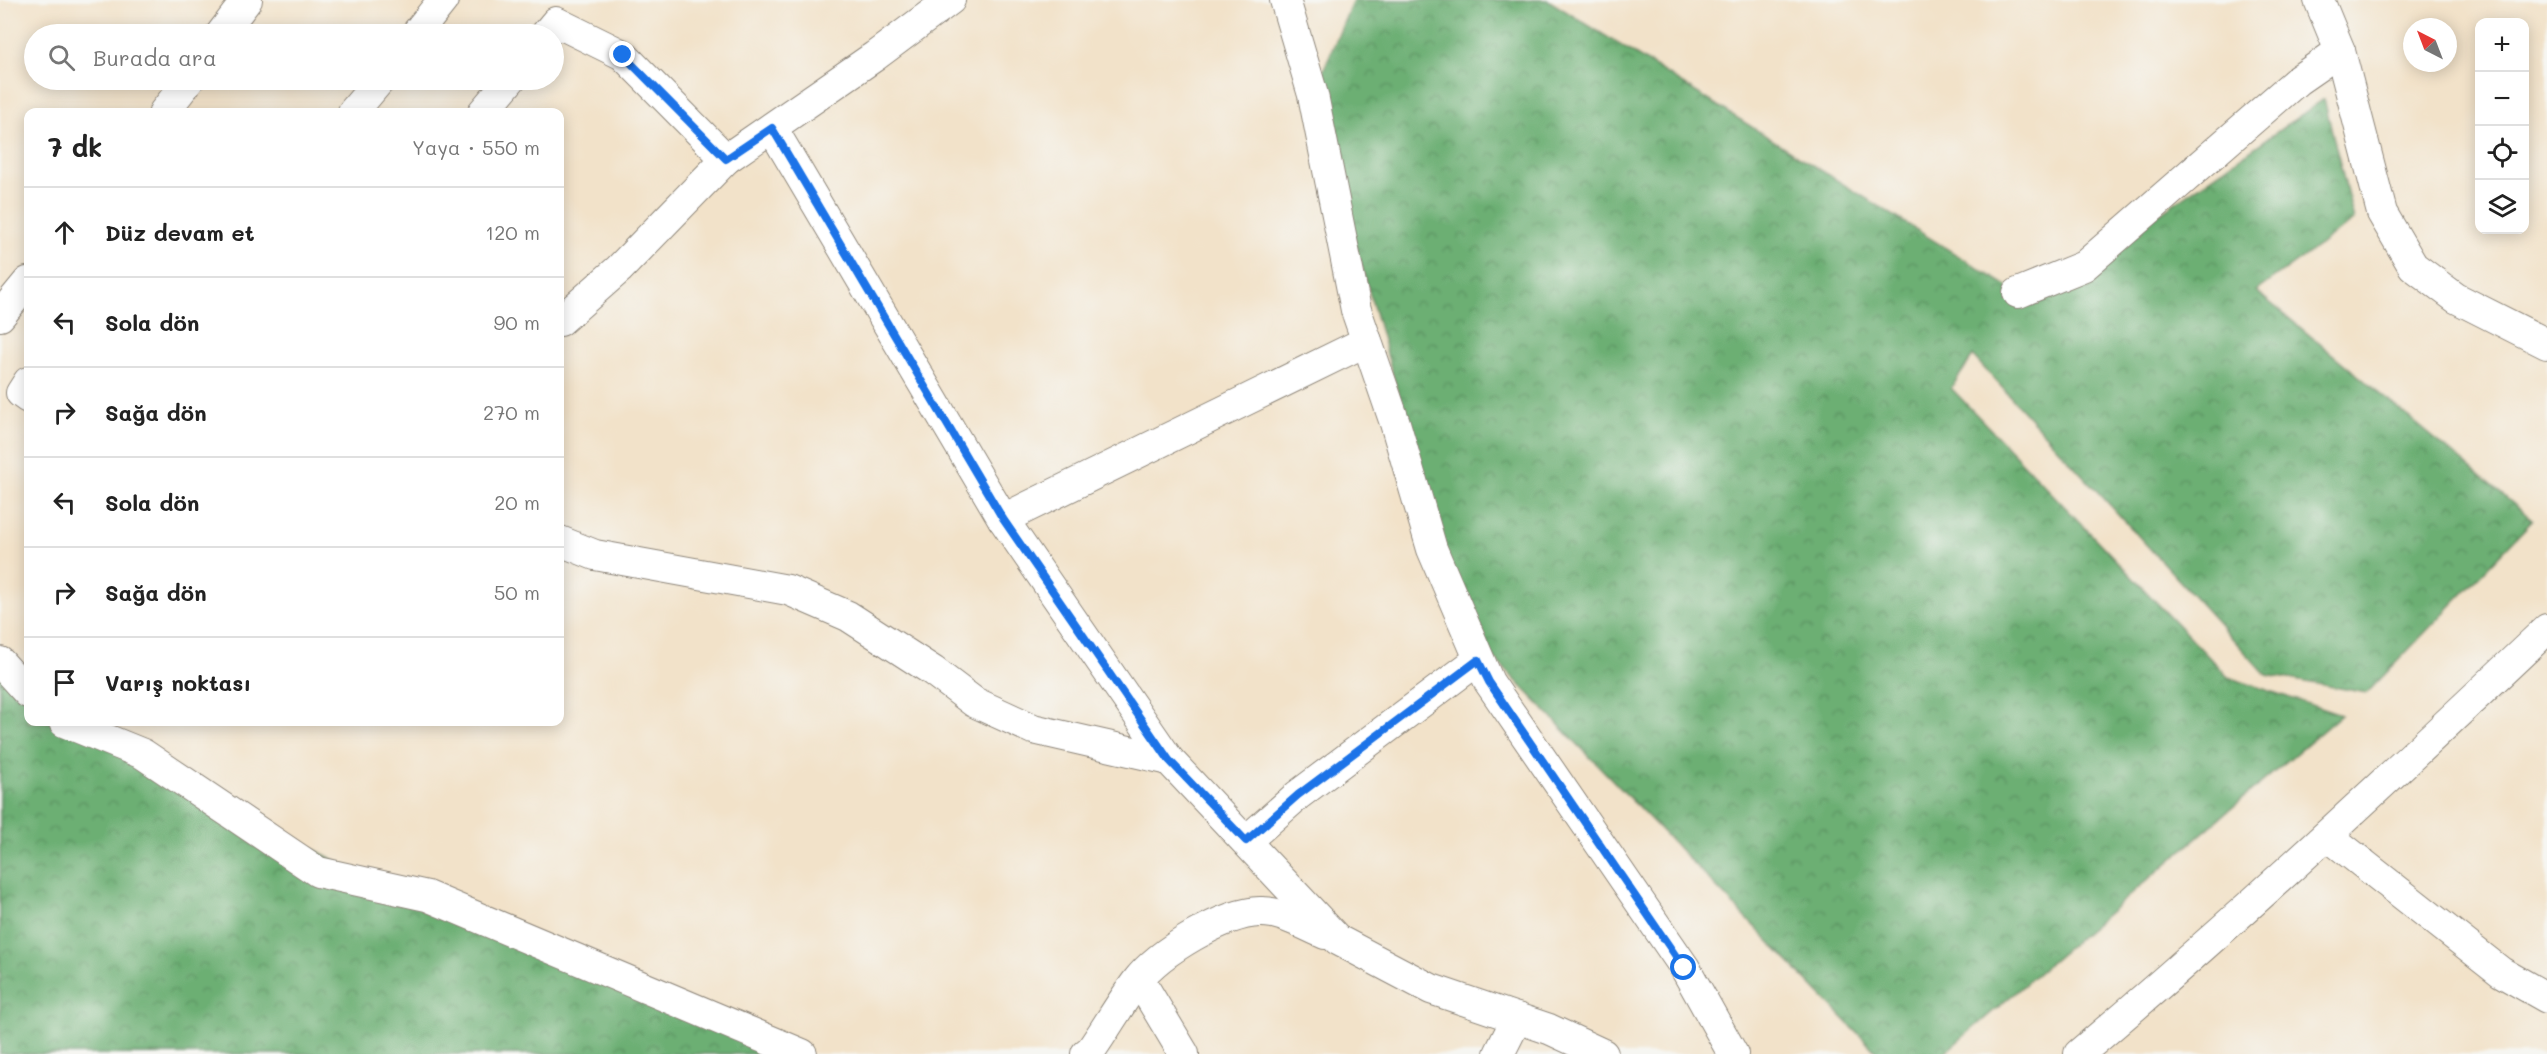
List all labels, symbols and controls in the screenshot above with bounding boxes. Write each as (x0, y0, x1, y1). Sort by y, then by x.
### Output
north arrow (2403, 18, 2457, 72)
map controls (2475, 18, 2529, 234)
button: + (2475, 18, 2529, 72)
search box (24, 24, 564, 90)
icon: search (45, 41, 78, 74)
route end (609, 41, 635, 67)
text: Burada ara (93, 43, 217, 72)
button: − (2475, 72, 2529, 126)
button: locate (2475, 126, 2529, 180)
text: 7 dk (48, 130, 102, 164)
text: Yaya · 550 m (412, 134, 540, 160)
button: layers (2475, 180, 2529, 234)
icon: ahead (48, 216, 81, 249)
text: Düz devam et (105, 218, 254, 247)
text: 120 m (485, 219, 540, 245)
icon: left (48, 306, 81, 339)
text: Sola dön (105, 308, 199, 337)
text: 90 m (494, 309, 540, 335)
icon: right (48, 396, 81, 429)
text: Sağa dön (105, 398, 207, 427)
text: 270 m (483, 399, 540, 425)
icon: left (48, 486, 81, 519)
text: Sola dön (105, 488, 199, 517)
text: 20 m (494, 489, 540, 515)
icon: right (48, 576, 81, 609)
text: Sağa dön (105, 578, 207, 607)
text: 50 m (494, 579, 540, 605)
icon: arrive (48, 666, 81, 699)
text: Varış noktası (105, 668, 251, 697)
route start (1670, 954, 1696, 980)

